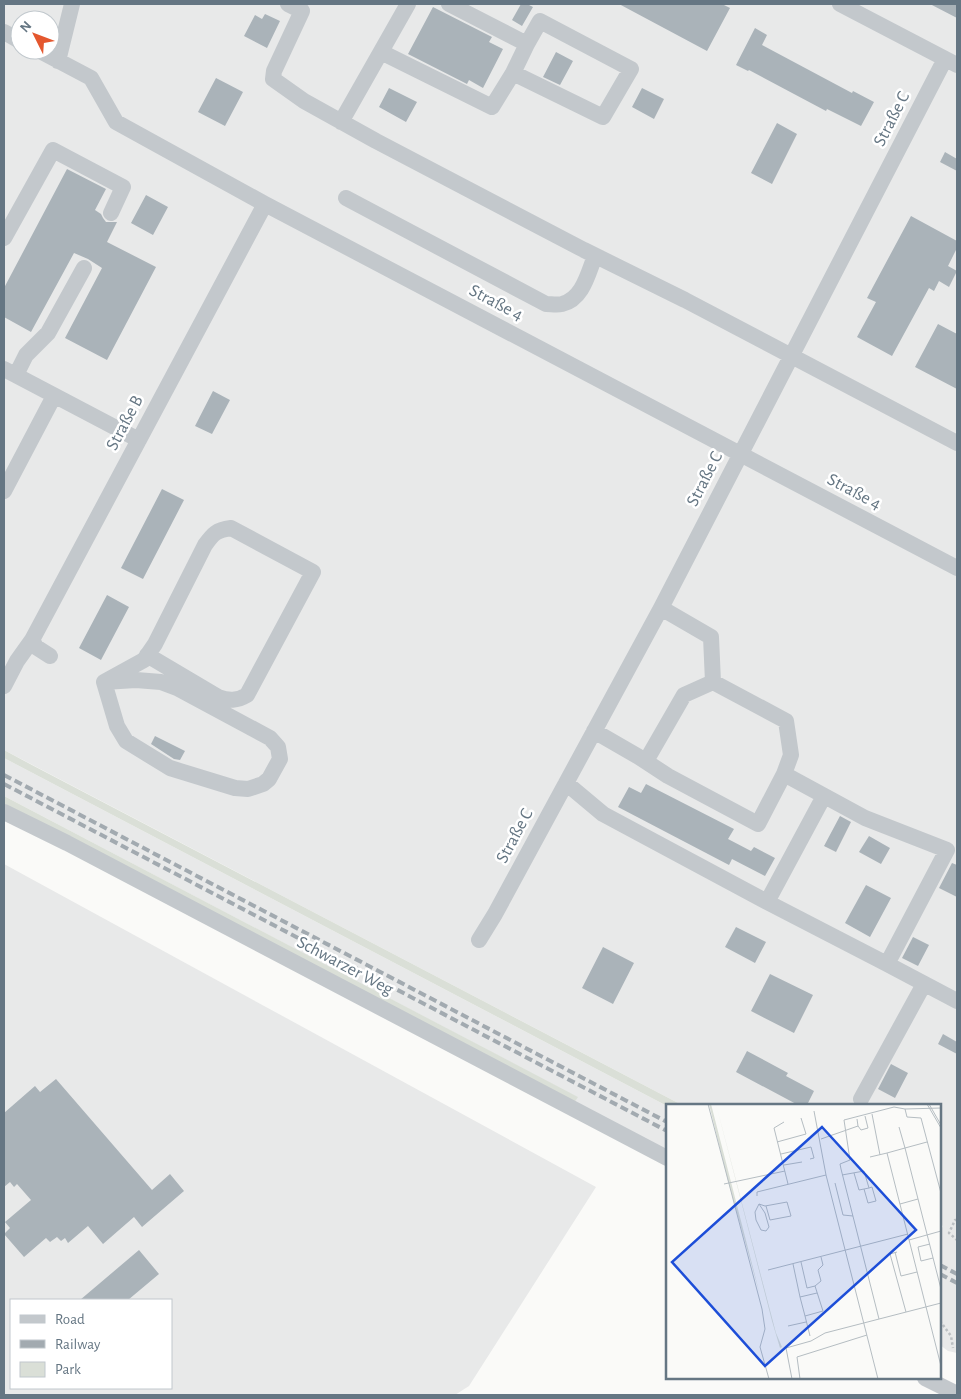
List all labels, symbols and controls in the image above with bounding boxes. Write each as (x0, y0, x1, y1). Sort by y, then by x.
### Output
north arrow (10, 10, 60, 60)
text: N (18, 19, 35, 35)
street label: Straße C (871, 89, 913, 149)
street label: Straße 4 (466, 281, 526, 325)
street label: Straße B (103, 393, 147, 453)
street label: Straße C (684, 449, 726, 509)
street label: Straße 4 (824, 470, 884, 514)
street label: Straße C (493, 806, 537, 866)
street label: Schwarzer Weg (294, 933, 396, 999)
inset map (666, 1104, 941, 1379)
legend (10, 1299, 172, 1389)
text: Road (55, 1312, 85, 1327)
text: Railway (55, 1337, 101, 1352)
text: Park (55, 1362, 81, 1377)

